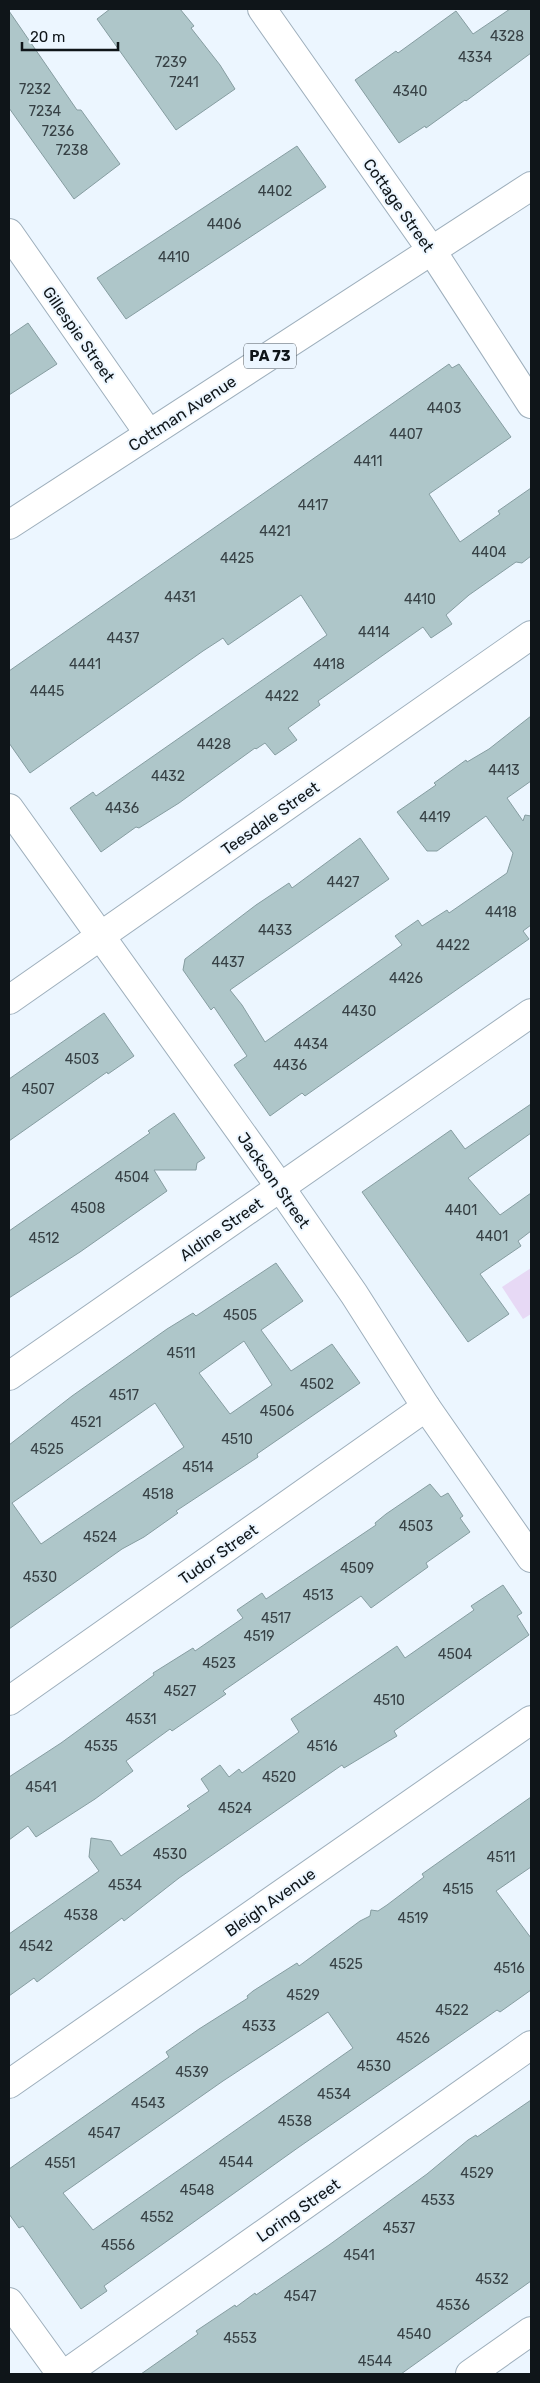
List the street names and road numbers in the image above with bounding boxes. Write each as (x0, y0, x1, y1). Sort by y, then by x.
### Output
street label: Cottage Street (359, 155, 438, 256)
street label: Gillespie Street (39, 283, 119, 386)
road number: PA 73 (244, 344, 296, 368)
street label: Cottman Avenue (125, 372, 240, 455)
street label: Teesdale Street (218, 778, 323, 859)
street label: Jackson Street (233, 1129, 314, 1232)
street label: Aldine Street (176, 1194, 266, 1265)
street label: Tudor Street (175, 1520, 262, 1589)
street label: Bleigh Avenue (221, 1864, 319, 1941)
street label: Loring Street (253, 2175, 344, 2246)

